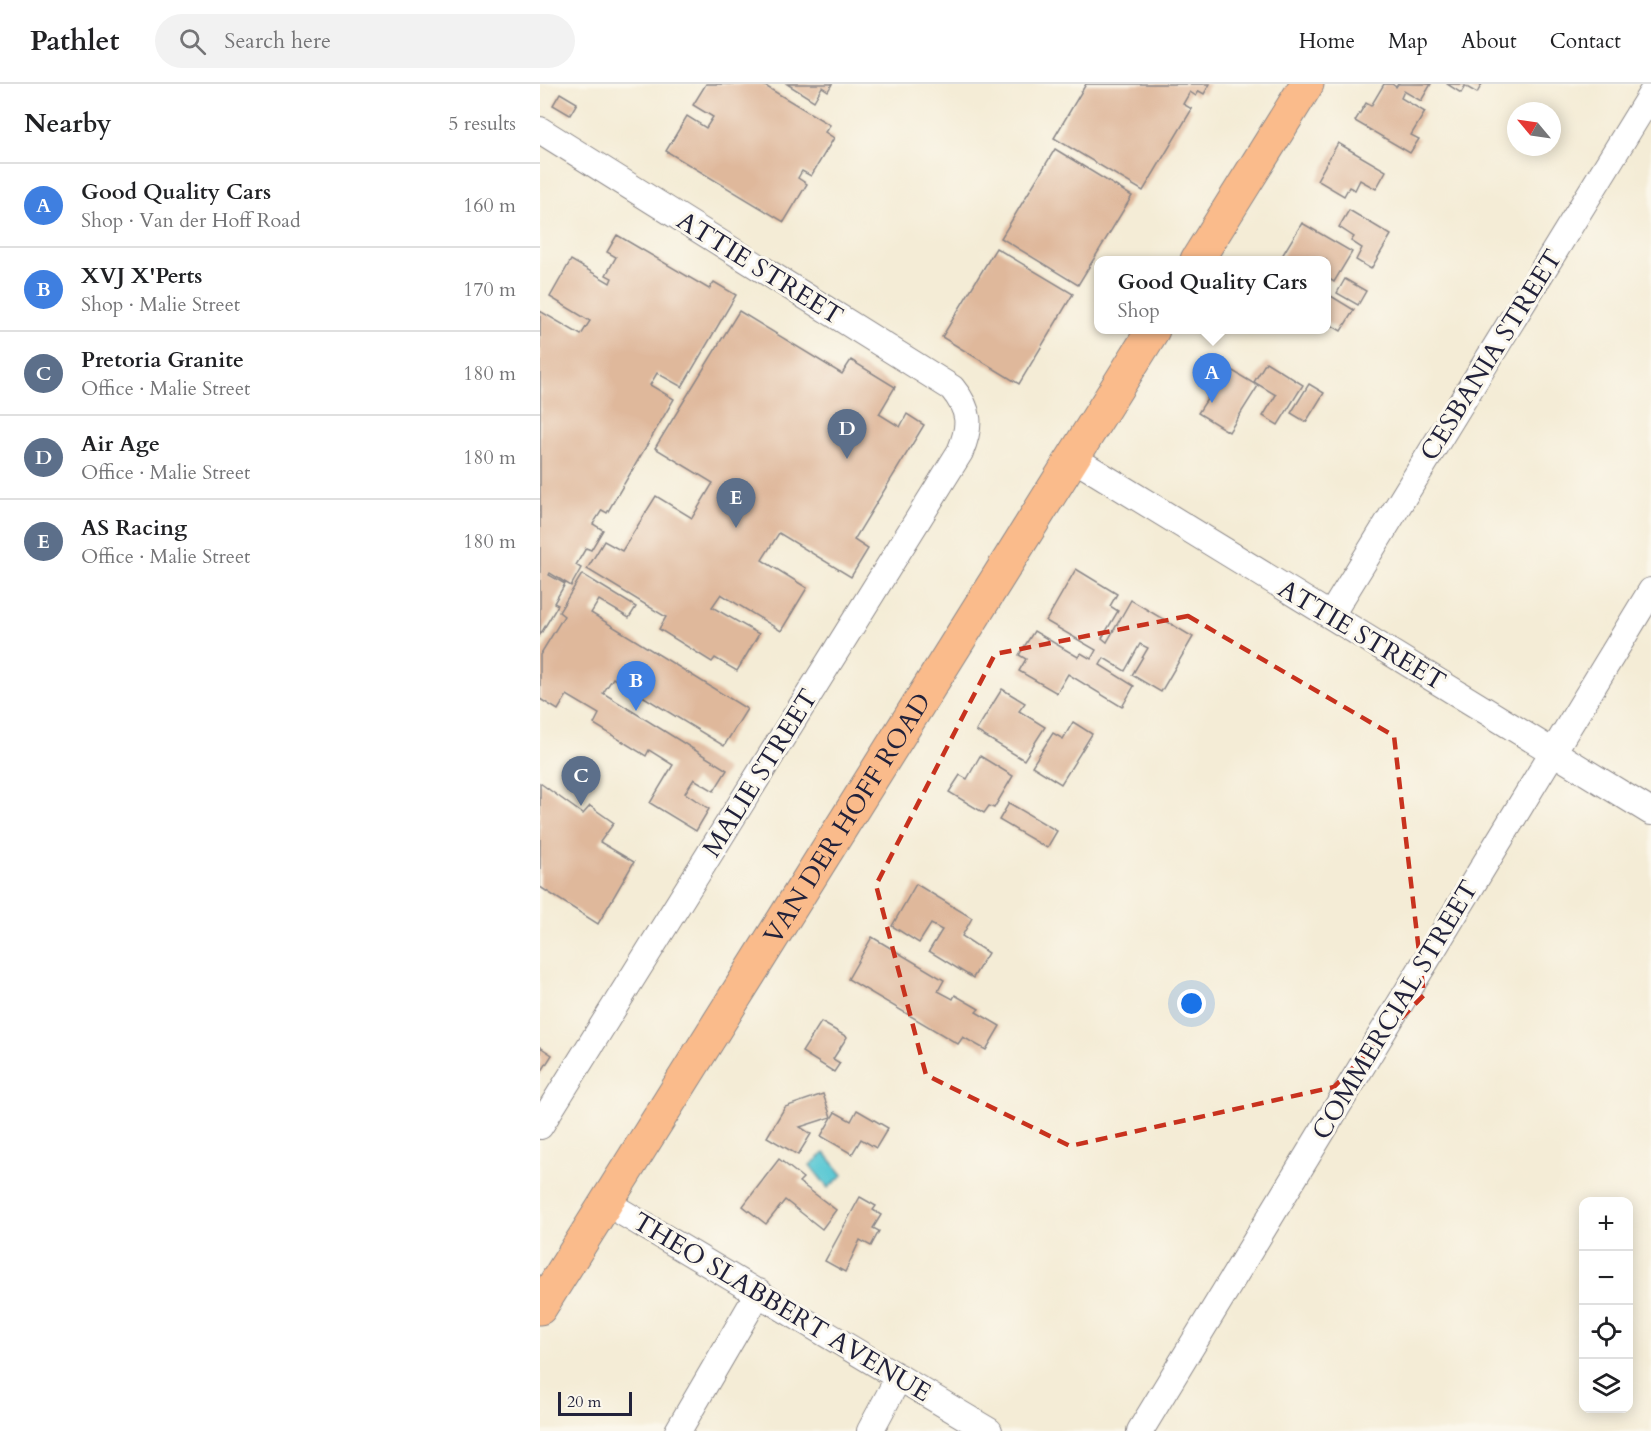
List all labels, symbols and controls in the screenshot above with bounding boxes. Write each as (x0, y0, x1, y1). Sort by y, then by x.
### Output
search box (155, 14, 575, 68)
text: Pathlet (30, 22, 119, 60)
icon: search (176, 25, 209, 58)
text: Search here (224, 26, 331, 56)
text: Home (1299, 27, 1355, 56)
text: Map (1388, 27, 1428, 56)
text: About (1461, 27, 1517, 56)
text: Contact (1550, 27, 1621, 56)
north arrow (1507, 102, 1561, 156)
text: Nearby (24, 106, 112, 141)
text: 5 results (448, 110, 516, 137)
text: Good Quality Cars (81, 177, 271, 207)
text: A (36, 192, 51, 219)
text: 160 m (463, 192, 516, 219)
street label: ATTIE STREET (670, 203, 850, 333)
text: Shop · Van der Hoff Road (81, 207, 301, 234)
street label: CESBANIA STREET (1412, 243, 1570, 467)
popup (1094, 256, 1331, 334)
text: XVJ X'Perts (81, 261, 202, 291)
text: Good Quality Cars (1117, 267, 1308, 297)
text: B (36, 276, 51, 303)
text: 170 m (463, 276, 516, 303)
text: Shop · Malie Street (81, 291, 240, 318)
text: Shop (1117, 297, 1160, 324)
text: Pretoria Granite (81, 345, 244, 375)
pin: A (1192, 354, 1232, 403)
text: C (36, 360, 51, 387)
text: 180 m (463, 360, 516, 387)
text: Office · Malie Street (81, 375, 250, 402)
pin: D (828, 410, 866, 459)
text: Air Age (81, 429, 160, 459)
text: D (35, 444, 52, 471)
text: 180 m (463, 444, 516, 471)
text: Office · Malie Street (81, 459, 250, 486)
pin: E (716, 478, 756, 528)
text: AS Racing (81, 513, 187, 543)
text: E (37, 528, 50, 555)
text: 180 m (463, 528, 516, 555)
text: Office · Malie Street (81, 543, 250, 570)
street label: ATTIE STREET (1272, 571, 1452, 699)
pin: B (616, 662, 656, 711)
street label: MALIE STREET (694, 682, 826, 864)
street label: VAN DER HOFF ROAD (755, 686, 939, 950)
pin: C (562, 756, 600, 806)
street label: COMMERCIAL STREET (1304, 874, 1486, 1146)
your location (1177, 989, 1206, 1018)
map controls (1579, 1197, 1633, 1413)
button: + (1579, 1197, 1633, 1251)
street label: THEO SLABBERT AVENUE (626, 1204, 938, 1410)
button: − (1579, 1251, 1633, 1305)
button: locate (1579, 1305, 1633, 1359)
button: layers (1579, 1359, 1633, 1413)
scale bar (558, 1389, 632, 1416)
text: 20 m (567, 1391, 601, 1413)

